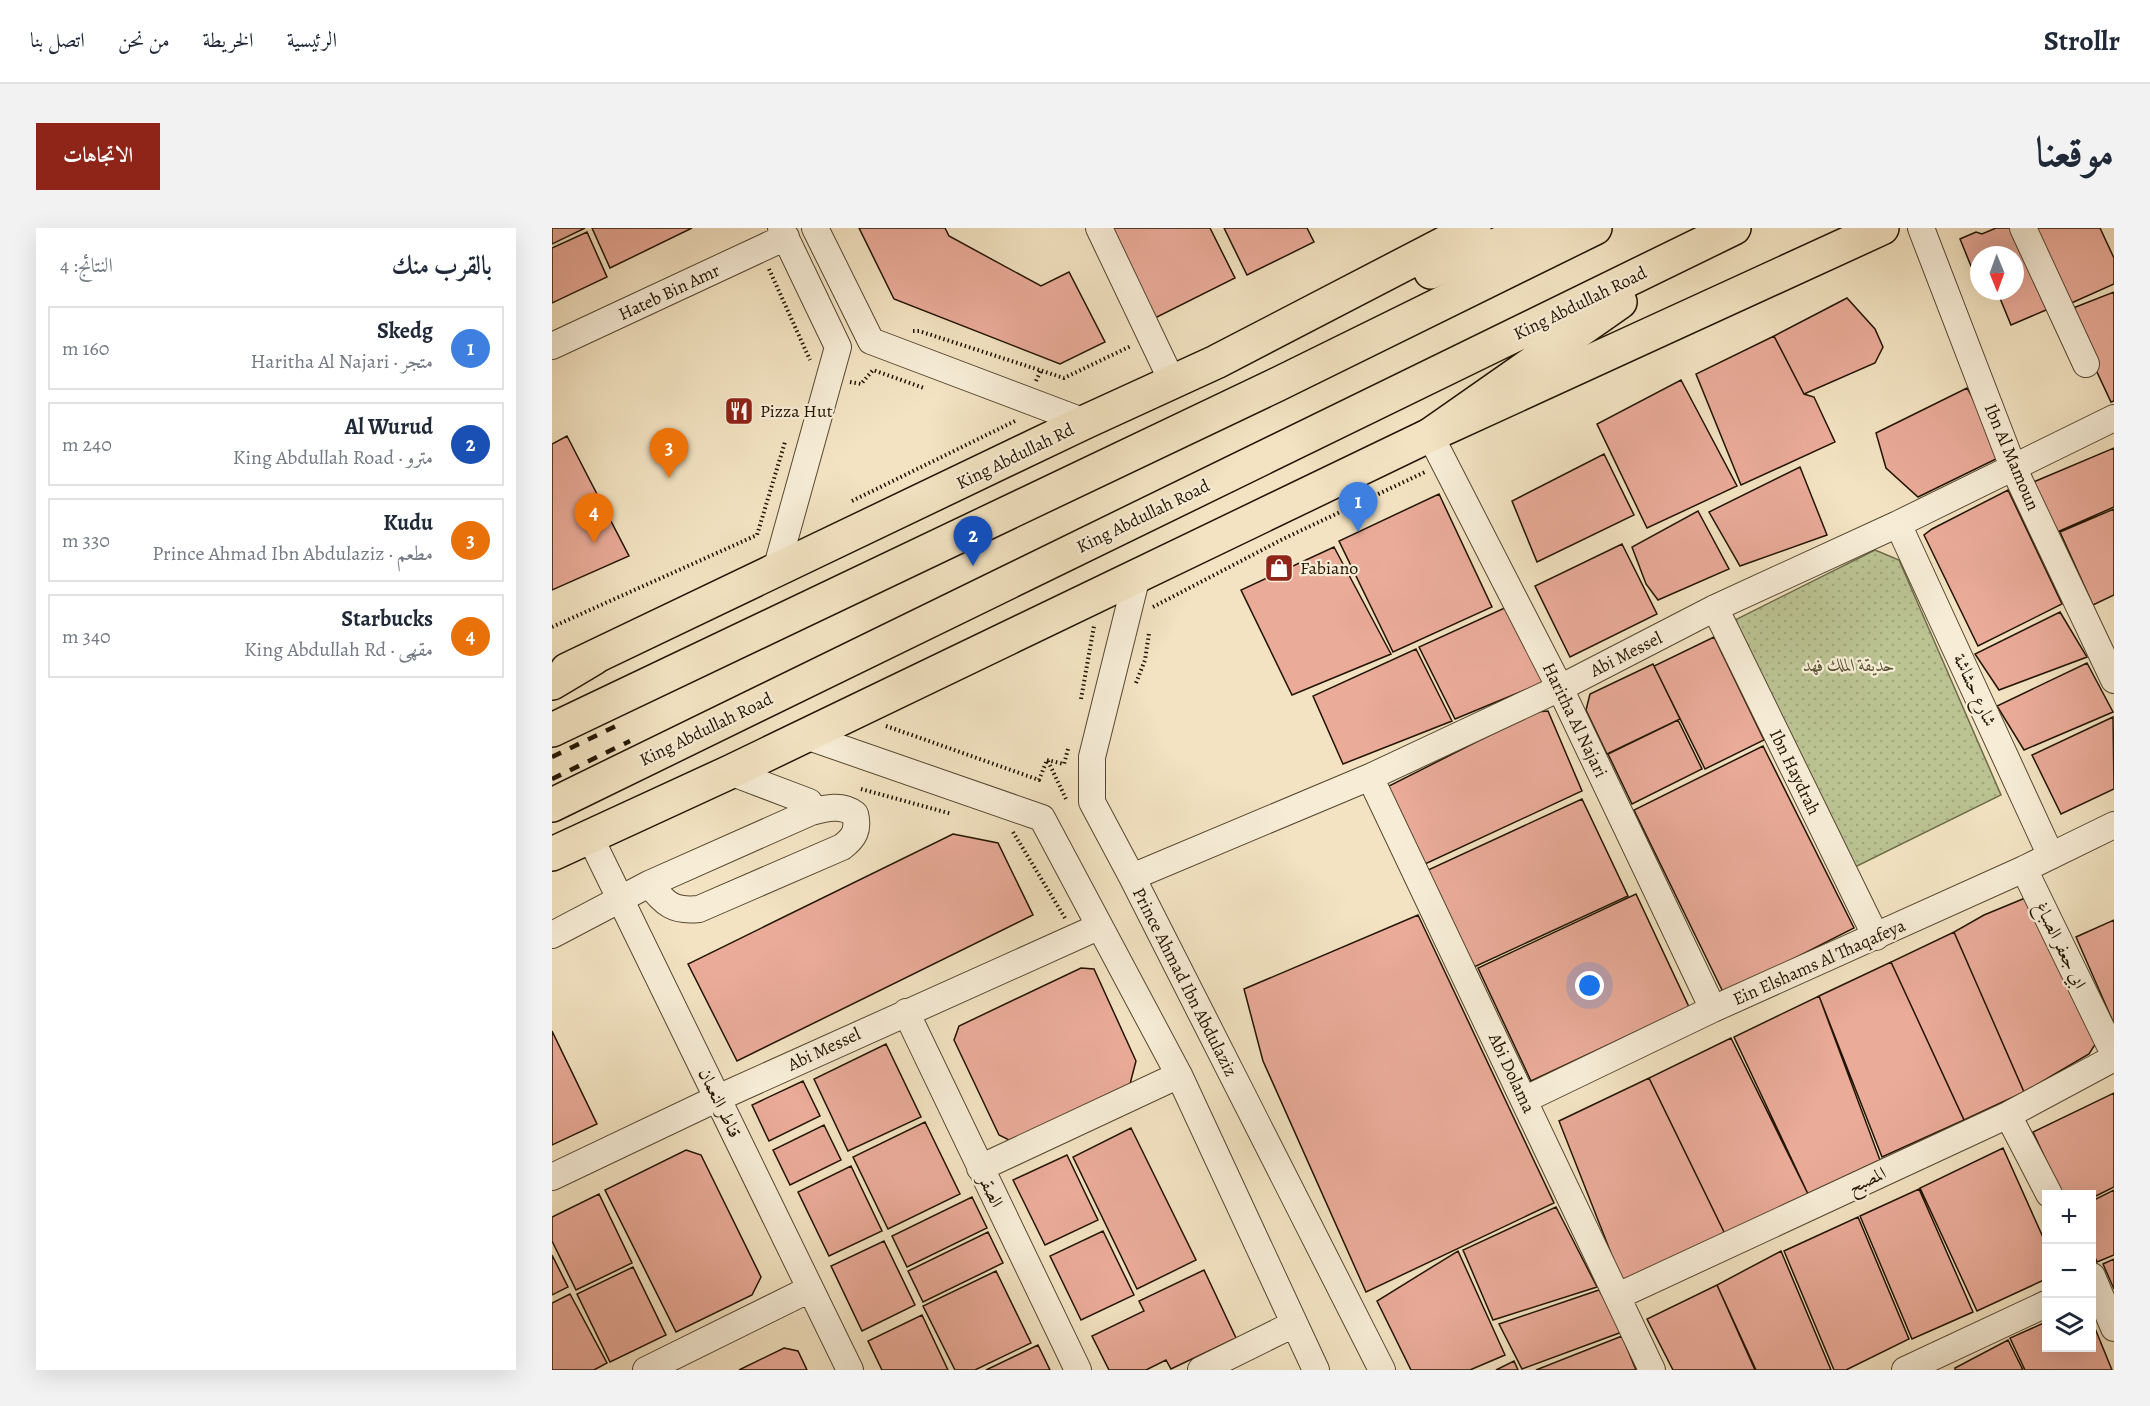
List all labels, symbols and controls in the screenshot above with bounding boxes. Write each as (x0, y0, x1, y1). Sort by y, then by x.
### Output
text: Strollr (2044, 22, 2120, 60)
text: اتصل بنا (30, 26, 85, 54)
text: من نحن (118, 26, 170, 54)
text: الخريطة (203, 26, 254, 54)
text: الرئيسية (287, 26, 337, 54)
button: الاتجاهات (36, 123, 160, 190)
text: موقعنا (2036, 123, 2114, 180)
north arrow (1970, 246, 2024, 300)
text: بالقرب منك (391, 248, 492, 283)
text: النتائج: 4 (60, 252, 113, 279)
street label: Hateb Bin Amr (614, 258, 724, 326)
street label: King Abdullah Road (1509, 260, 1651, 346)
text: Skedg (377, 316, 433, 346)
text: 160 m (62, 335, 109, 362)
text: 1 (467, 335, 474, 362)
text: متجر · Haritha Al Najari (250, 348, 433, 375)
restaurant icon: Pizza Hut (723, 395, 755, 427)
place label: Pizza Hut (760, 399, 833, 423)
street label: Ibn Al Mamoun (1979, 400, 2045, 514)
text: Al Wurud (345, 412, 433, 442)
street label: King Abdullah Rd (952, 417, 1078, 495)
pin: 3 (650, 428, 688, 478)
text: 240 m (62, 431, 112, 458)
text: 2 (466, 431, 475, 458)
text: مترو · King Abdullah Road (233, 444, 433, 471)
street label: King Abdullah Road (1072, 473, 1214, 559)
pin: 1 (1338, 482, 1378, 532)
pin: 4 (574, 494, 614, 543)
text: Kudu (383, 508, 433, 538)
pin: 2 (954, 516, 992, 566)
text: 330 m (62, 527, 110, 554)
text: 3 (466, 527, 475, 554)
text: مطعم · Prince Ahmad Ibn Abdulaziz (152, 540, 433, 567)
shop icon: Fabiano (1263, 552, 1295, 584)
place label: Fabiano (1300, 556, 1358, 580)
text: Starbucks (341, 604, 433, 634)
text: 340 m (62, 623, 111, 650)
text: 4 (466, 623, 475, 650)
street label: Abi Messel (1585, 625, 1667, 683)
text: مقهى · King Abdullah Rd (244, 636, 433, 663)
street label: شارع حشاشة (1945, 650, 2002, 732)
park label: حديقة الملك فهد (1803, 653, 1895, 677)
street label: Haritha Al Najari (1537, 659, 1613, 781)
street label: King Abdullah Road (635, 686, 777, 772)
street label: Ibn Haydrah (1764, 725, 1826, 819)
street label: Prince Ahmad Ibn Abdulaziz (1127, 883, 1243, 1081)
street label: ابي جعفر الصباغ (2027, 898, 2092, 994)
street label: Ein Elshams Al Thaqafeya (1729, 913, 1910, 1011)
your location (1575, 971, 1604, 1000)
street label: Abi Messel (783, 1021, 865, 1077)
street label: Abi Dolama (1483, 1028, 1541, 1117)
street label: قناطر النعمان (693, 1064, 747, 1142)
street label: المصبح (1844, 1161, 1892, 1203)
street label: الصقر (972, 1169, 1009, 1211)
map controls (2042, 1190, 2096, 1352)
button: + (2042, 1190, 2096, 1244)
button: − (2042, 1244, 2096, 1298)
button: layers (2042, 1298, 2096, 1352)

